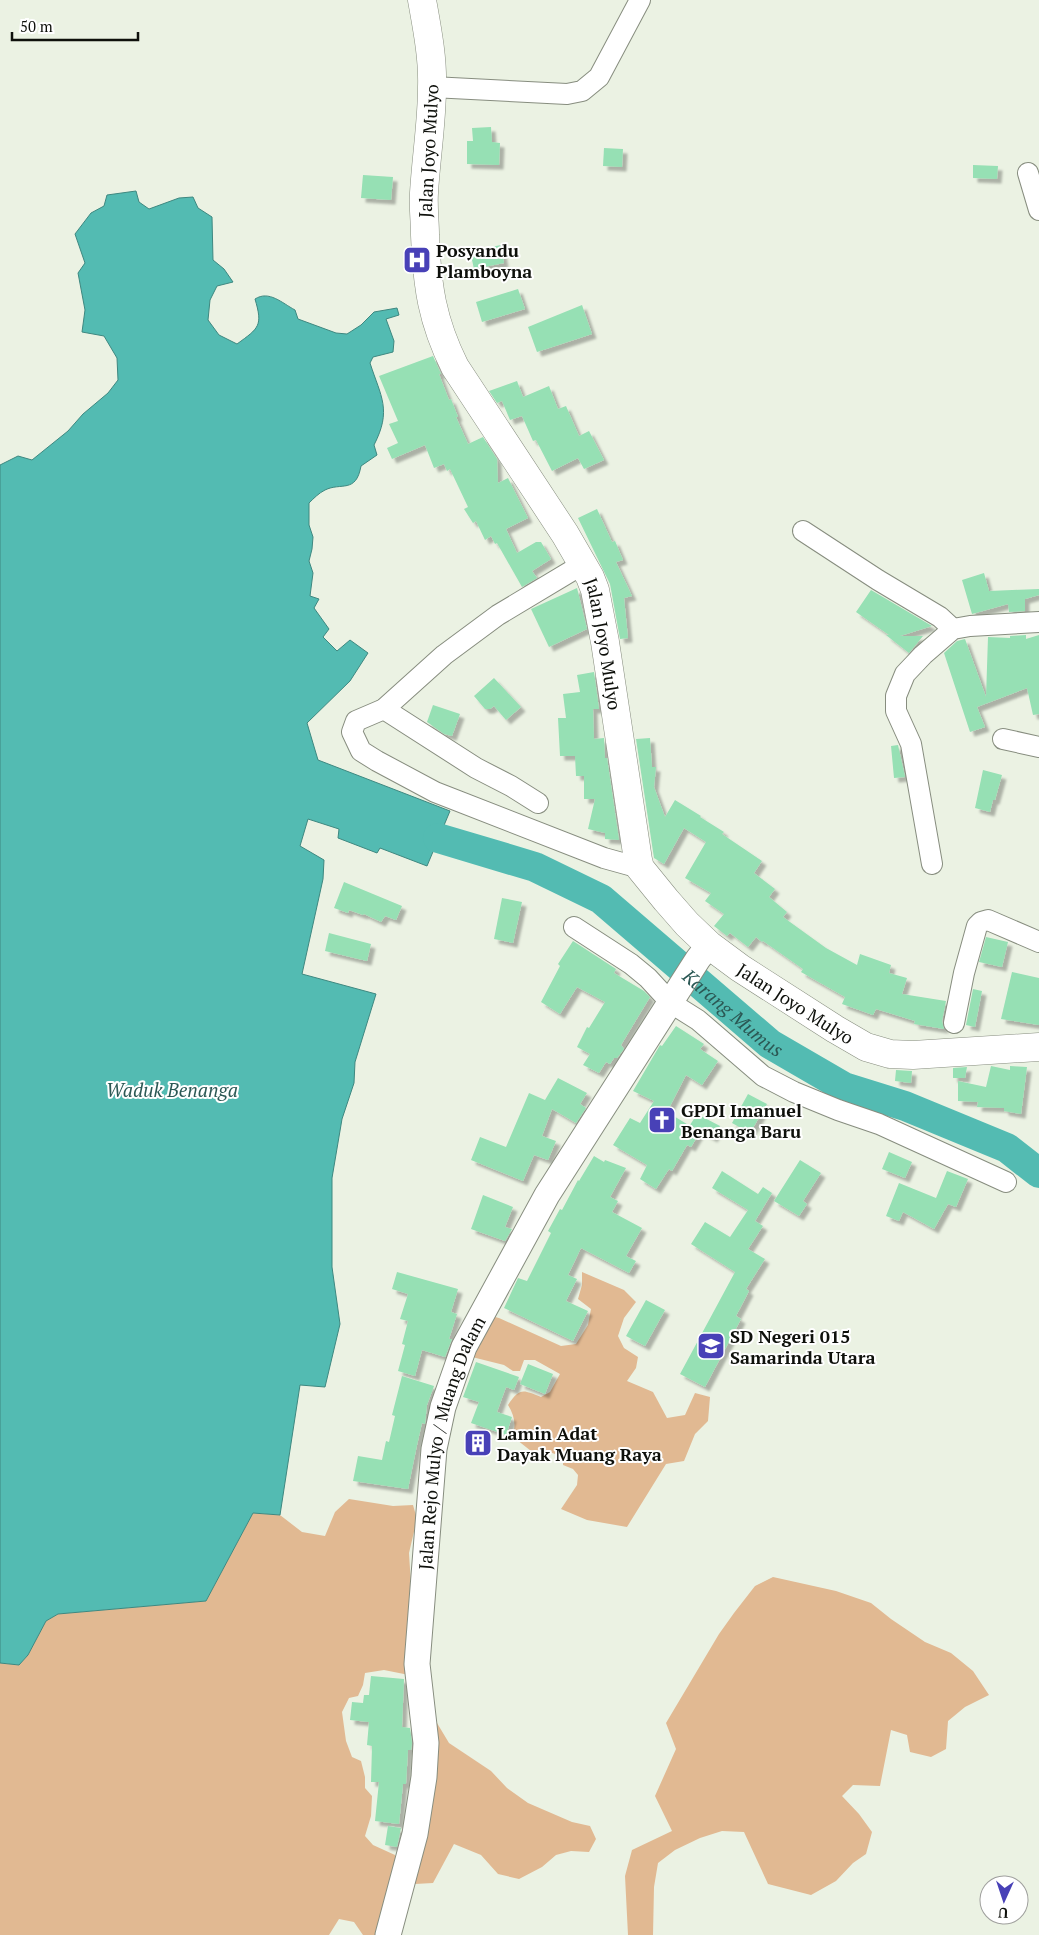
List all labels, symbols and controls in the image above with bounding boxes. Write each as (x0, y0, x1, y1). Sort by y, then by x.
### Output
scale bar (12, 10, 139, 42)
text: 50 m (20, 16, 53, 36)
street label: Jalan Joyo Mulyo (413, 84, 443, 218)
place label: Posyandu Plamboyna (436, 238, 532, 283)
hospital icon: Posyandu Plamboyna (402, 245, 432, 275)
street label: Jalan Joyo Mulyo (579, 574, 627, 712)
street label: Jalan Joyo Mulyo (733, 957, 858, 1049)
water label: Karang Mumus (677, 962, 788, 1062)
water label: Waduk Benanga (106, 1077, 238, 1102)
place label: GPDI Imanuel Benanga Baru (681, 1098, 802, 1143)
church icon: GPDI Imanuel Benanga Baru (647, 1105, 677, 1135)
street label: Jalan Rejo Mulyo / Muang Dalam (412, 1311, 491, 1571)
place label: SD Negeri 015 Samarinda Utara (730, 1324, 876, 1369)
school or university icon: SD Negeri 015 Samarinda Utara (696, 1331, 726, 1361)
place label: Lamin Adat Dayak Muang Raya (497, 1421, 662, 1466)
building icon: Lamin Adat Dayak Muang Raya (463, 1428, 493, 1458)
north arrow (979, 1875, 1029, 1925)
text: U (998, 1904, 1009, 1923)

